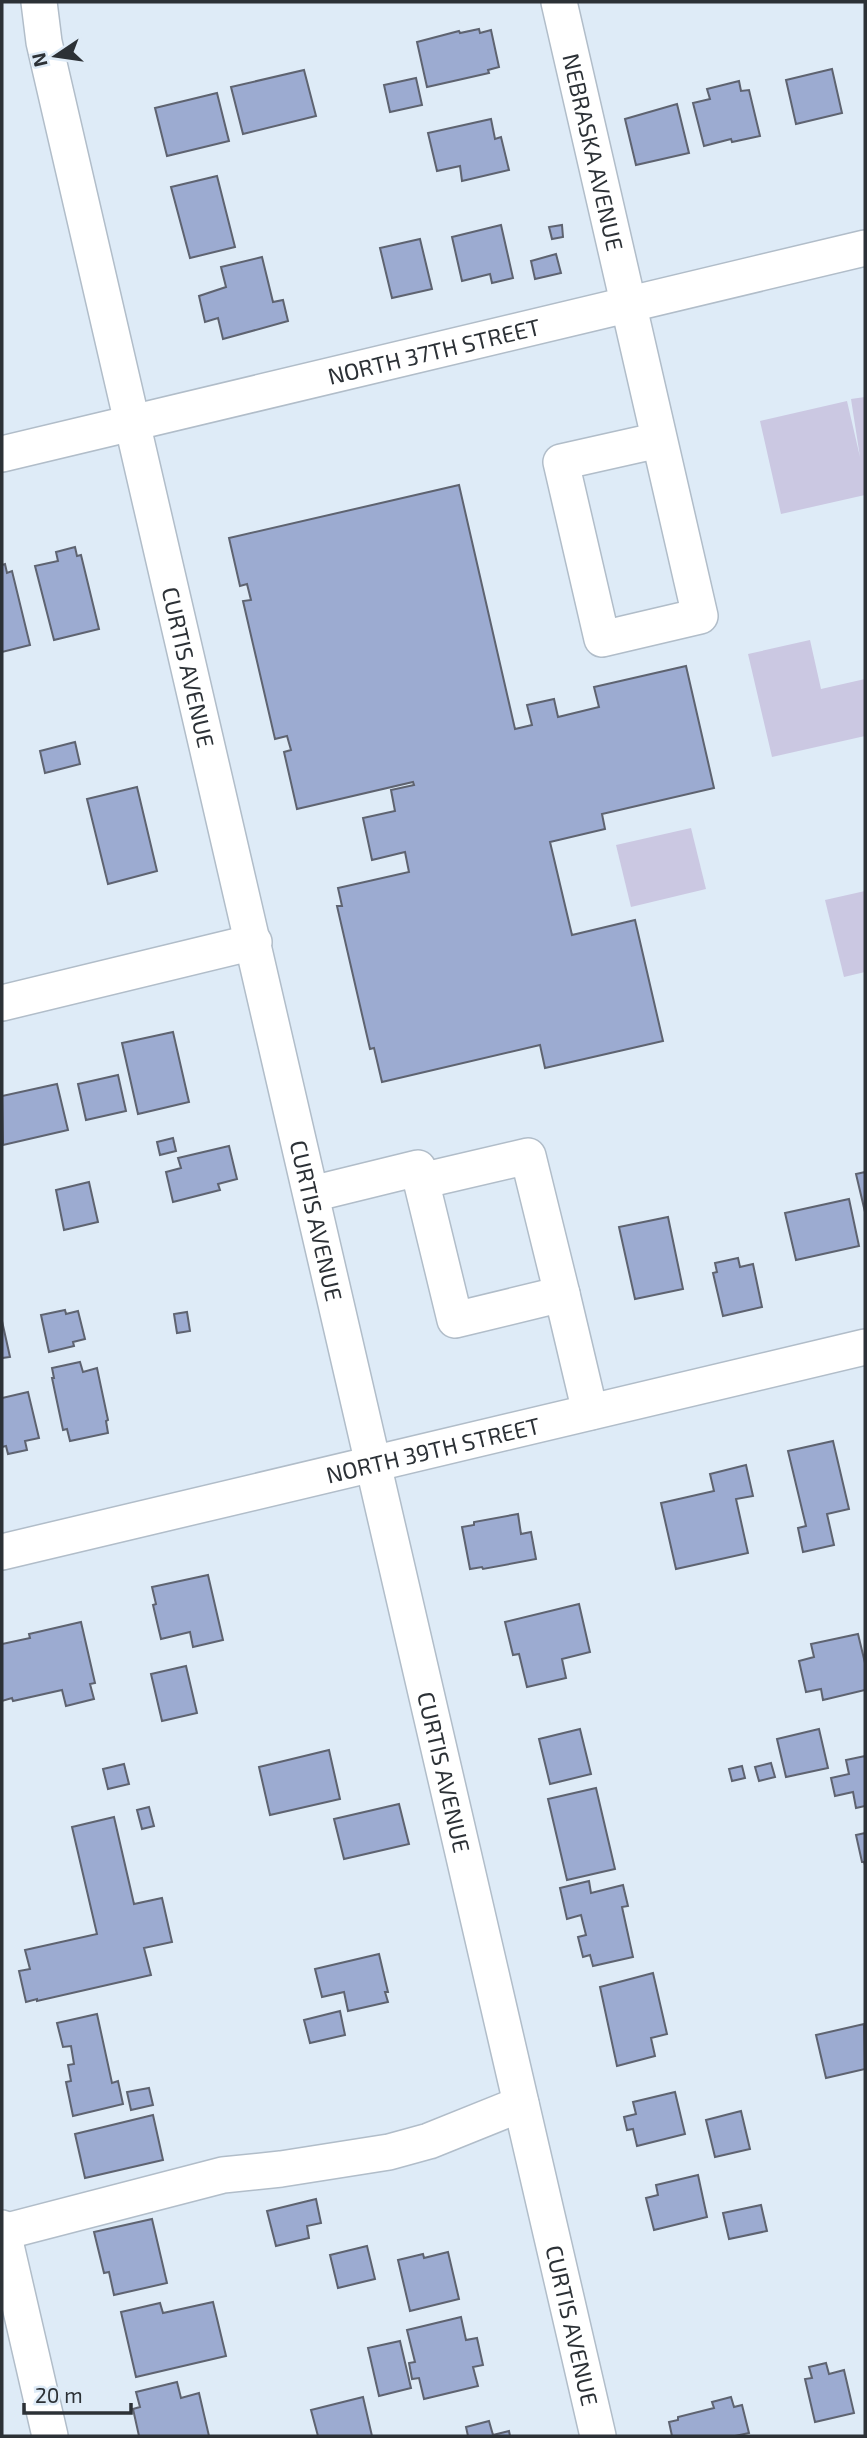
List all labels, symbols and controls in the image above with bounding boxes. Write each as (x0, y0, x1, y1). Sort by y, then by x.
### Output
north arrow (21, 21, 91, 91)
text: N (26, 51, 52, 69)
street label: NEBRASKA AVENUE (557, 51, 630, 253)
street label: NORTH 37TH STREET (325, 312, 543, 390)
street label: CURTIS AVENUE (157, 584, 221, 750)
street label: CURTIS AVENUE (285, 1137, 349, 1304)
street label: NORTH 39TH STREET (323, 1411, 543, 1489)
street label: CURTIS AVENUE (412, 1689, 476, 1855)
street label: CURTIS AVENUE (540, 2242, 605, 2408)
scale bar (24, 2372, 131, 2416)
text: 20 m (35, 2382, 83, 2407)

